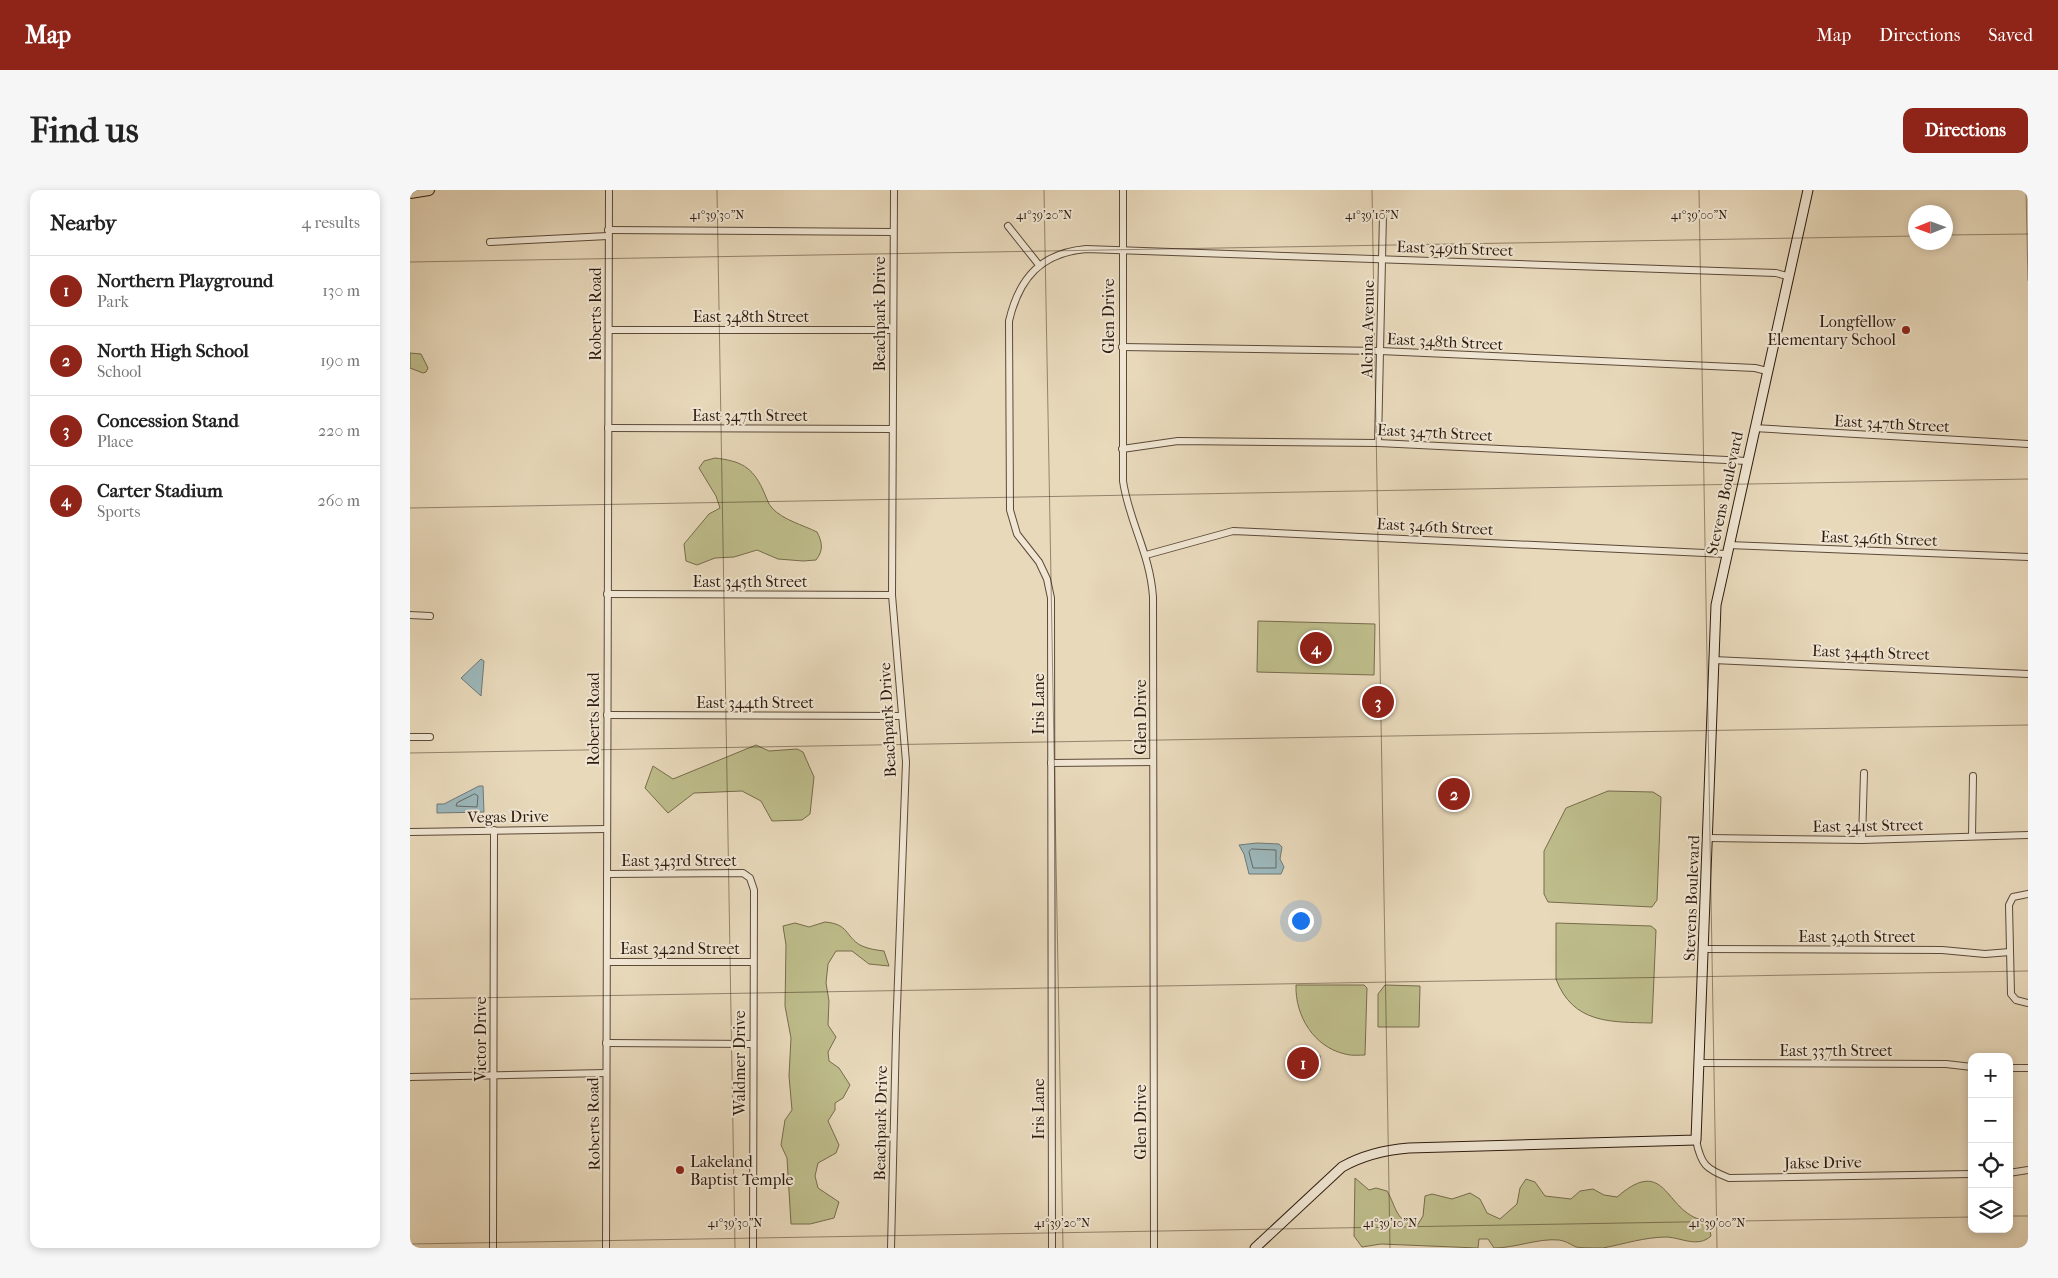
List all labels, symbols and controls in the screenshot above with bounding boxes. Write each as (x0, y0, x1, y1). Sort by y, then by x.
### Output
text: Map (25, 21, 71, 49)
text: Map (1817, 25, 1851, 46)
text: Directions (1879, 25, 1960, 46)
text: Saved (1988, 25, 2033, 46)
button: Directions (1903, 108, 2028, 153)
text: Find us (30, 110, 139, 151)
north arrow (1908, 205, 1953, 250)
text: 41°39'30"N (690, 208, 744, 222)
text: 41°39'20"N (1016, 208, 1072, 222)
text: 41°39'10"N (1345, 208, 1399, 222)
text: 41°39'00"N (1671, 208, 1727, 222)
text: Nearby (50, 211, 116, 235)
text: 4 results (302, 213, 360, 232)
street label: East 349th Street (1396, 237, 1514, 260)
street label: Beachpark Drive (870, 256, 889, 372)
street label: Roberts Road (586, 267, 605, 361)
text: Northern Playground (97, 270, 273, 292)
street label: Glen Drive (1099, 278, 1118, 354)
street label: Alcina Avenue (1357, 280, 1378, 379)
text: 1 (63, 281, 69, 300)
text: 130 m (322, 281, 360, 300)
text: Park (97, 292, 129, 311)
street label: East 348th Street (693, 307, 810, 326)
place label: Longfellow Elementary School (1767, 312, 1897, 349)
marker: Longfellow Elementary School (1900, 324, 1912, 336)
street label: East 348th Street (1386, 329, 1504, 354)
text: North High School (97, 340, 249, 362)
text: 2 (62, 351, 70, 370)
text: 190 m (320, 351, 360, 370)
text: School (97, 362, 142, 381)
street label: East 347th Street (692, 406, 808, 425)
text: Concession Stand (97, 410, 239, 432)
street label: East 347th Street (1834, 411, 1951, 436)
street label: East 347th Street (1377, 420, 1494, 445)
text: 3 (63, 421, 69, 440)
text: 220 m (318, 421, 360, 440)
street label: Stevens Boulevard (1702, 429, 1747, 557)
text: Place (97, 432, 133, 451)
text: Carter Stadium (97, 480, 223, 502)
text: 4 (61, 491, 71, 510)
text: 260 m (318, 491, 360, 510)
text: Sports (97, 502, 140, 521)
street label: East 346th Street (1376, 514, 1494, 539)
street label: East 346th Street (1820, 527, 1938, 550)
street label: East 345th Street (692, 572, 808, 591)
pin: 4 (1300, 629, 1332, 667)
street label: East 344th Street (1812, 641, 1931, 664)
street label: Beachpark Drive (875, 662, 900, 778)
street label: Roberts Road (584, 672, 603, 766)
street label: Iris Lane (1029, 673, 1048, 735)
street label: Glen Drive (1131, 679, 1150, 755)
pin: 3 (1362, 683, 1394, 721)
street label: East 344th Street (696, 693, 814, 712)
pin: 2 (1438, 775, 1470, 813)
street label: Vegas Drive (466, 806, 549, 827)
street label: East 341st Street (1812, 815, 1924, 836)
street label: Stevens Boulevard (1680, 834, 1703, 961)
street label: East 343rd Street (621, 851, 737, 870)
your location (1288, 908, 1314, 934)
street label: East 340th Street (1798, 927, 1916, 946)
street label: East 342nd Street (620, 939, 740, 958)
street label: Victor Drive (471, 996, 490, 1083)
street label: Waldmer Drive (730, 1010, 749, 1117)
street label: East 337th Street (1779, 1041, 1893, 1060)
pin: 1 (1287, 1044, 1319, 1082)
map controls (1968, 1053, 2013, 1233)
button: + (1968, 1053, 2013, 1098)
street label: Beachpark Drive (870, 1065, 891, 1181)
street label: Roberts Road (583, 1077, 604, 1171)
street label: Iris Lane (1029, 1078, 1048, 1140)
street label: Glen Drive (1131, 1084, 1150, 1160)
button: − (1968, 1098, 2013, 1143)
button: locate (1968, 1143, 2013, 1188)
place label: Lakeland Baptist Temple (690, 1152, 793, 1189)
street label: Jakse Drive (1782, 1152, 1862, 1173)
marker: Lakeland Baptist Temple (674, 1164, 686, 1176)
button: layers (1968, 1188, 2013, 1233)
text: 41°39'30"N (708, 1216, 762, 1230)
text: 41°39'20"N (1034, 1216, 1090, 1230)
text: 41°39'10"N (1363, 1216, 1417, 1230)
text: 41°39'00"N (1689, 1216, 1745, 1230)

